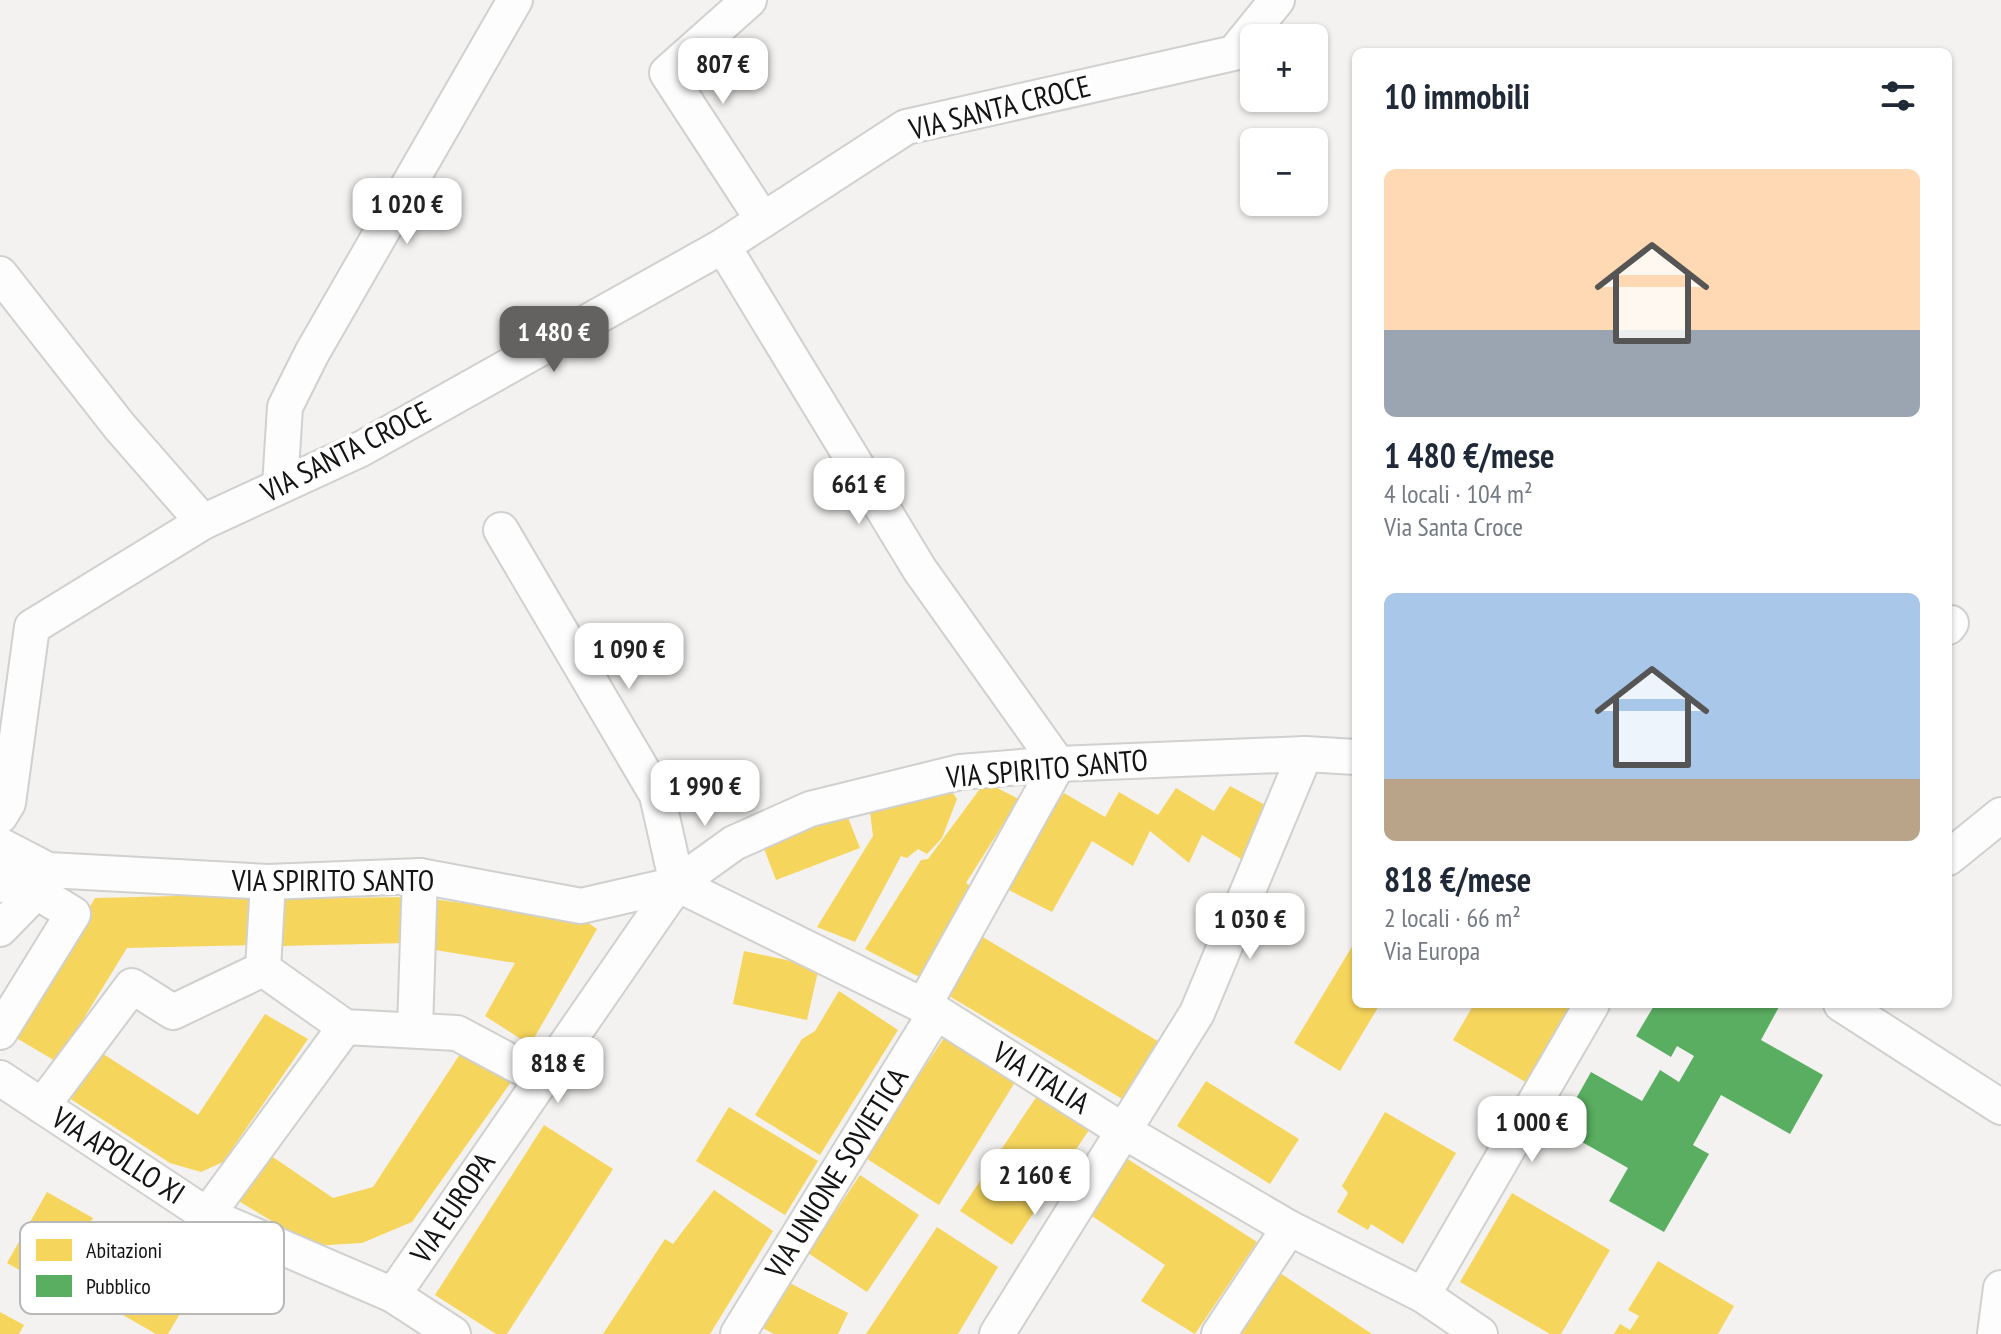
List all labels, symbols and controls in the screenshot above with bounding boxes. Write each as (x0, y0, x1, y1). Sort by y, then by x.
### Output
map controls (1240, 24, 1328, 216)
button: + (1240, 24, 1328, 112)
pin: 807 € (667, 38, 779, 106)
text: 807 € (696, 47, 750, 80)
street label: VIA SANTA CROCE (904, 65, 1094, 148)
text: 10 immobili (1384, 74, 1530, 118)
icon: filters (1876, 74, 1920, 118)
button: − (1240, 128, 1328, 216)
pin: 1 020 € (333, 178, 481, 246)
text: 1 020 € (371, 187, 443, 220)
icon: home (1580, 221, 1724, 365)
pin: 1 480 € (480, 306, 628, 374)
text: 1 480 € (518, 315, 590, 348)
street label: VIA SANTA CROCE (253, 391, 437, 511)
text: 1 480 €/mese (1384, 433, 1555, 477)
pin: 661 € (803, 458, 915, 526)
text: 661 € (831, 467, 887, 500)
text: 4 locali · 104 m² (1384, 477, 1533, 510)
text: Via Santa Croce (1384, 510, 1523, 543)
pin: 1 090 € (555, 623, 703, 691)
text: 1 090 € (593, 632, 665, 665)
icon: home (1580, 645, 1724, 789)
street label: VIA SPIRITO SANTO (943, 739, 1149, 796)
pin: 1 990 € (631, 760, 779, 828)
text: 1 990 € (669, 769, 741, 802)
text: 818 €/mese (1384, 857, 1531, 901)
street label: VIA SPIRITO SANTO (231, 860, 434, 899)
pin: 1 030 € (1176, 893, 1324, 961)
text: 2 locali · 66 m² (1384, 901, 1521, 934)
text: 1 030 € (1214, 902, 1286, 935)
text: Via Europa (1384, 934, 1480, 967)
street label: VIA ITALIA (985, 1031, 1098, 1122)
pin: 818 € (502, 1037, 614, 1105)
text: 818 € (530, 1046, 586, 1079)
street label: VIA UNIONE SOVIETICA (755, 1059, 917, 1286)
pin: 1 000 € (1458, 1096, 1606, 1164)
street label: VIA APOLLO XI (44, 1097, 193, 1212)
text: 1 000 € (1496, 1105, 1568, 1138)
street label: VIA EUROPA (400, 1144, 503, 1271)
pin: 2 160 € (961, 1149, 1109, 1217)
text: 2 160 € (999, 1158, 1071, 1191)
legend (20, 1222, 284, 1314)
text: Abitazioni (86, 1236, 162, 1264)
text: Pubblico (86, 1272, 151, 1300)

